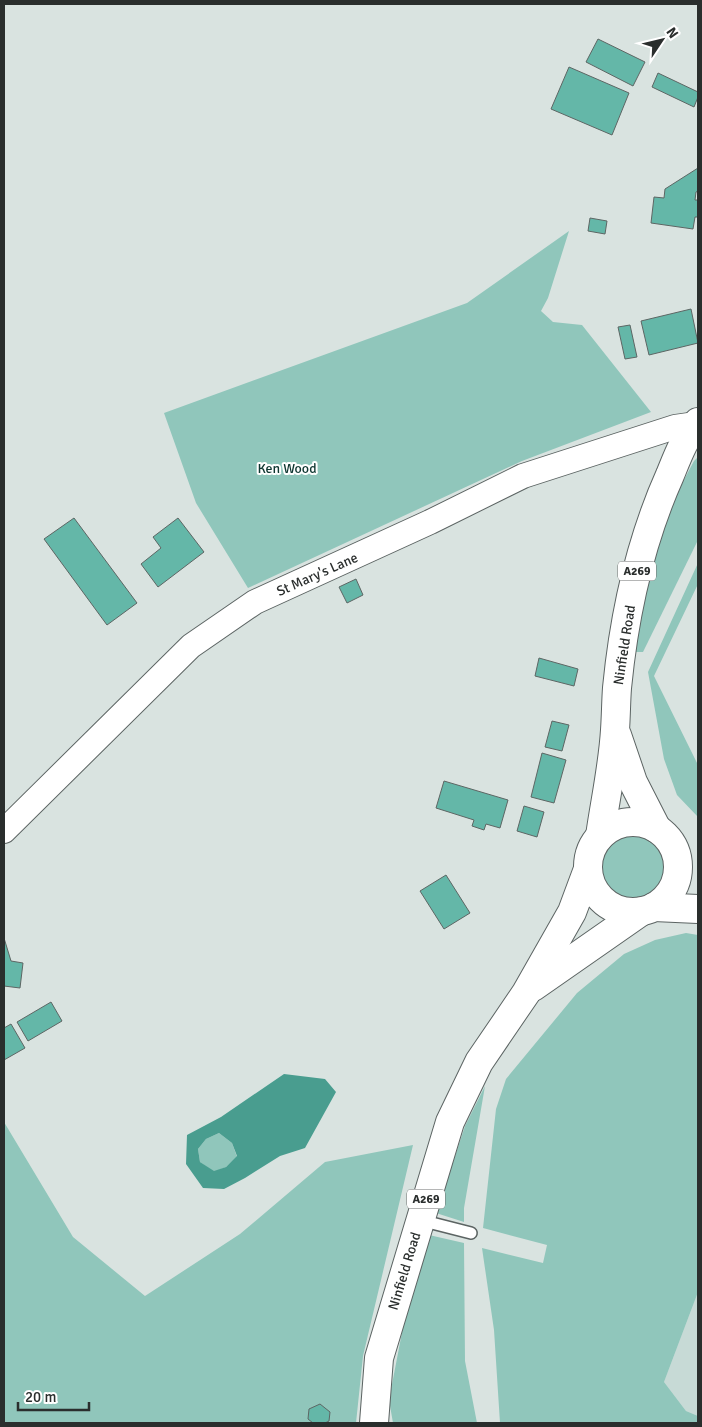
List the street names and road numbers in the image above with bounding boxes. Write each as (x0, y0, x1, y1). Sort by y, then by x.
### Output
street label: St Mary's Lane (274, 549, 360, 600)
road number: A269 (618, 562, 656, 580)
street label: Ninfield Road (610, 604, 639, 686)
road number: A269 (407, 1190, 445, 1208)
street label: Ninfield Road (385, 1230, 424, 1312)

